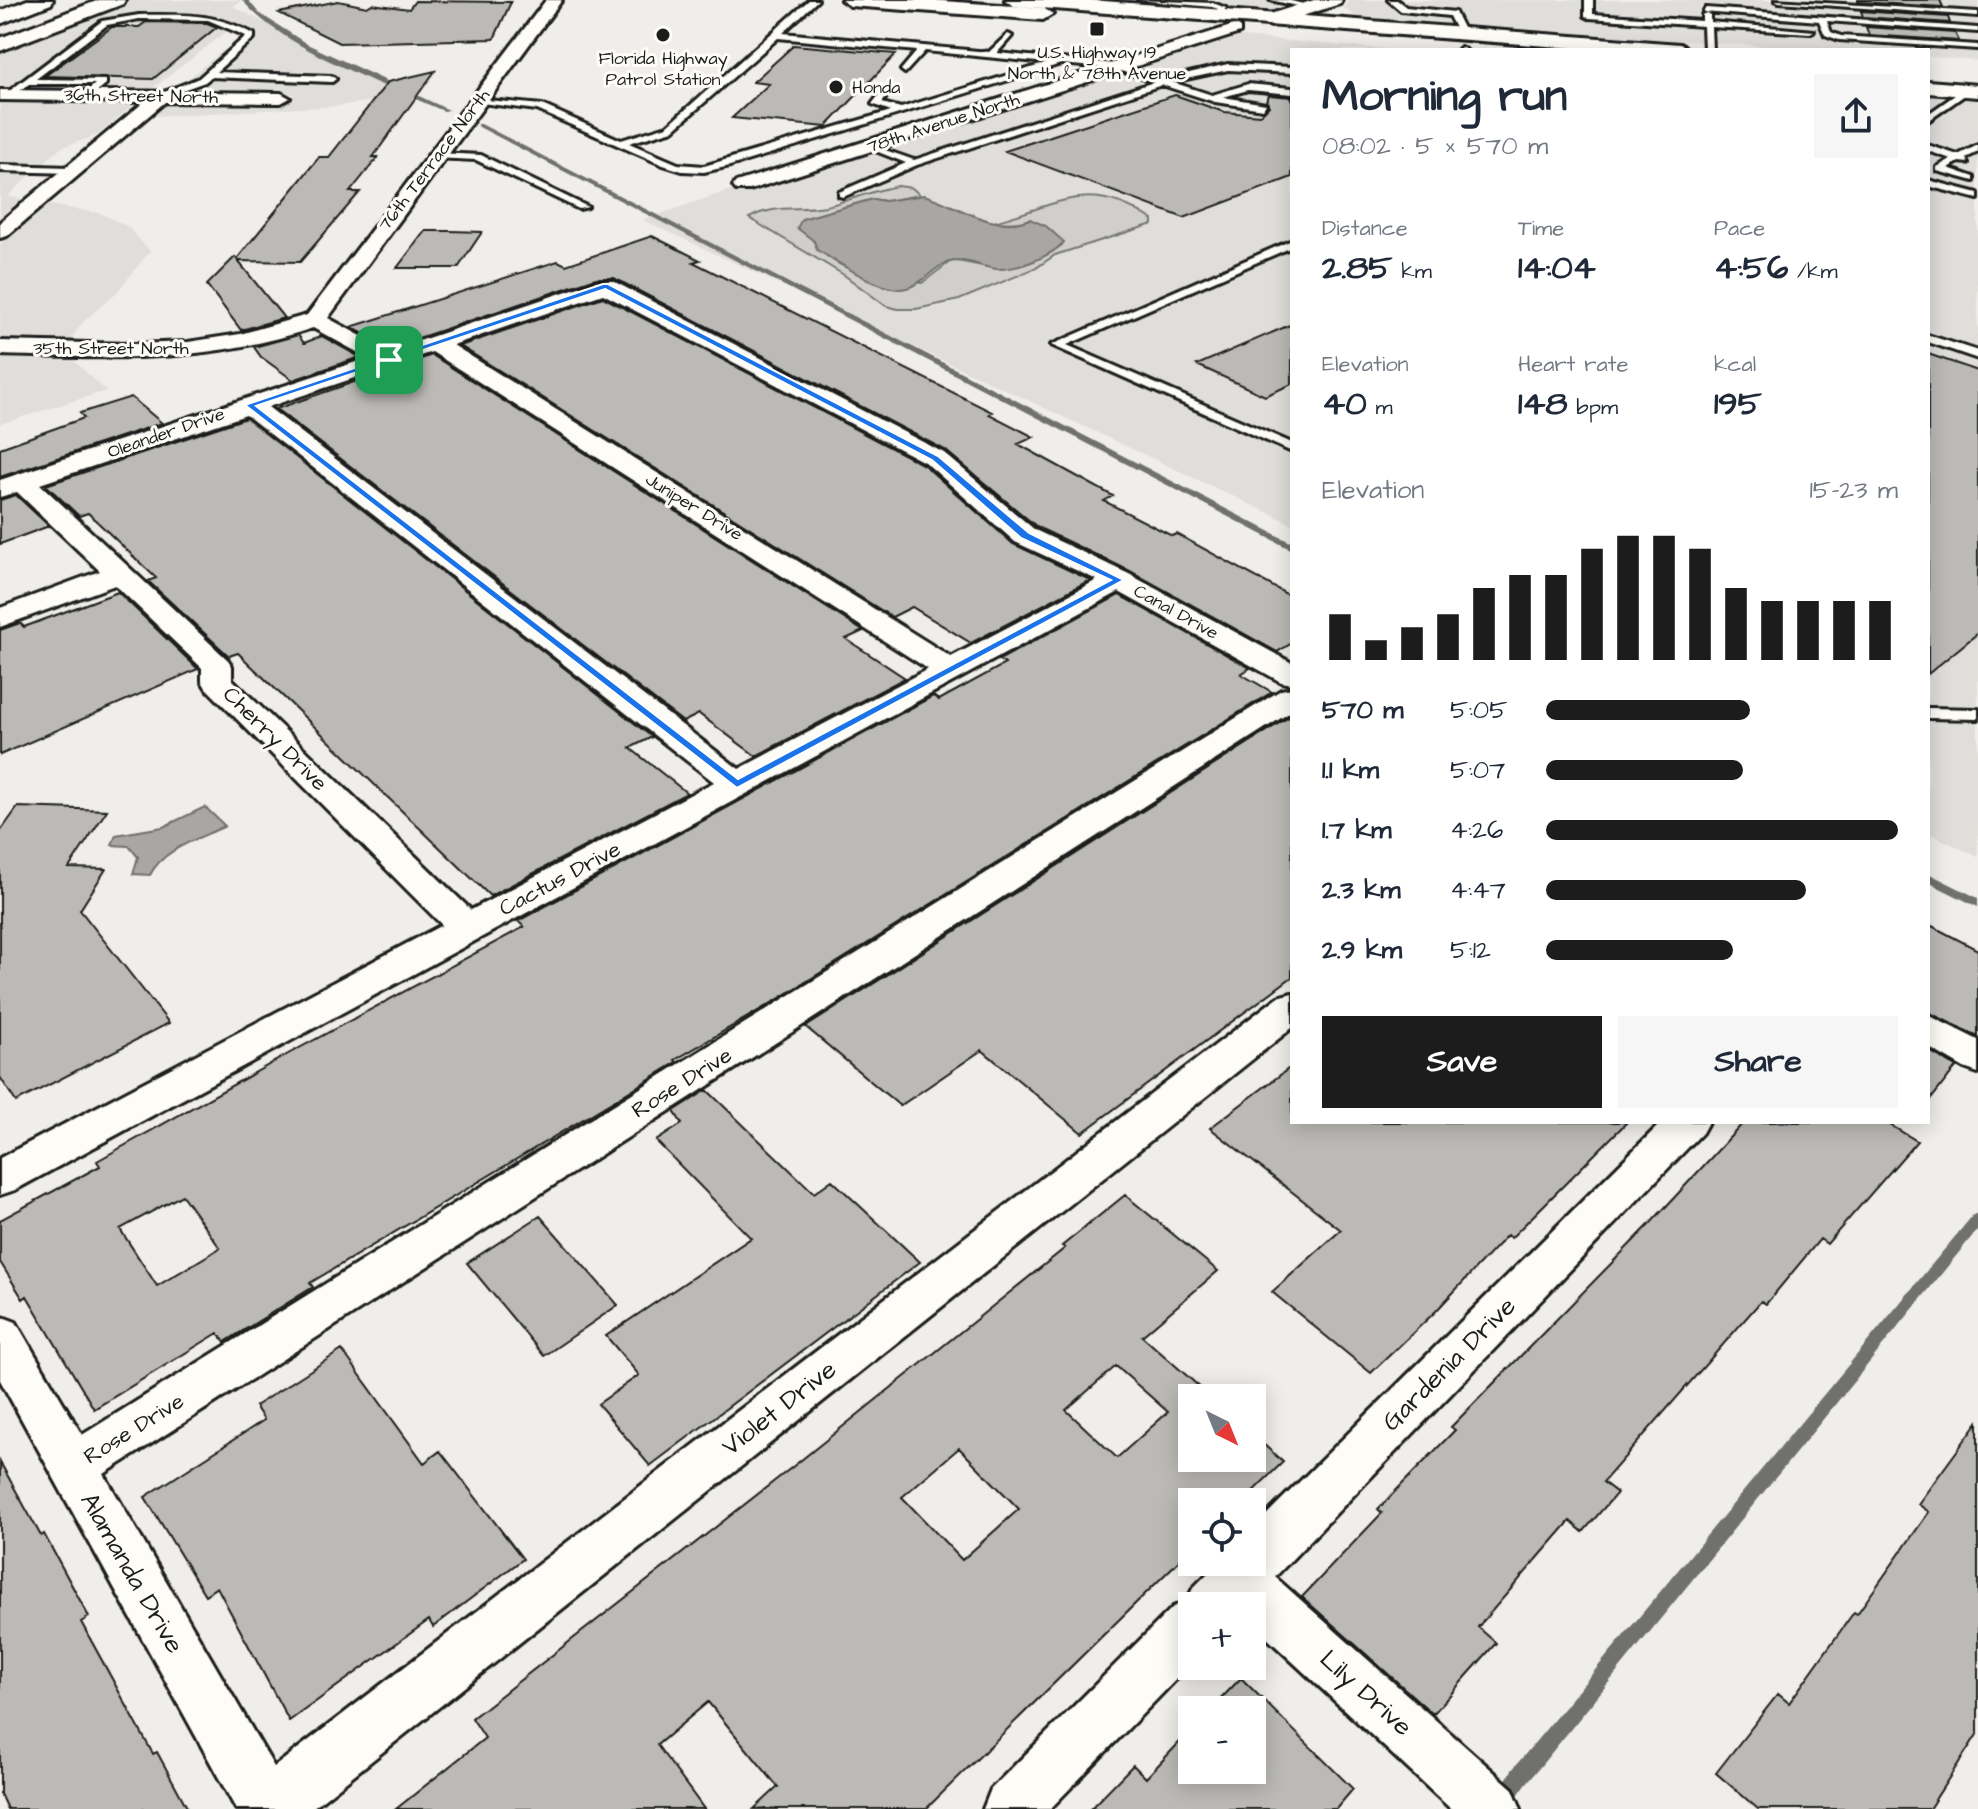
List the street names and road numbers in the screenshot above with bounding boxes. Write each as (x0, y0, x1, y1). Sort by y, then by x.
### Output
street label: 36th Street North (64, 82, 218, 110)
street label: 76th Terrace North (372, 84, 496, 236)
street label: 78th Avenue North (863, 86, 1023, 160)
street label: 35th Street North (33, 336, 189, 361)
street label: Oleander Drive (104, 401, 228, 465)
street label: Juniper Drive (640, 467, 748, 547)
street label: Canal Drive (1129, 578, 1223, 646)
street label: Cherry Drive (215, 680, 334, 799)
street label: Cactus Drive (494, 834, 626, 924)
street label: Rose Drive (626, 1040, 738, 1126)
street label: Gardenia Drive (1374, 1289, 1524, 1439)
street label: Violet Drive (714, 1352, 844, 1464)
street label: Rose Drive (78, 1386, 190, 1472)
street label: Alamanda Drive (71, 1486, 193, 1660)
street label: Lily Drive (1310, 1642, 1420, 1746)

